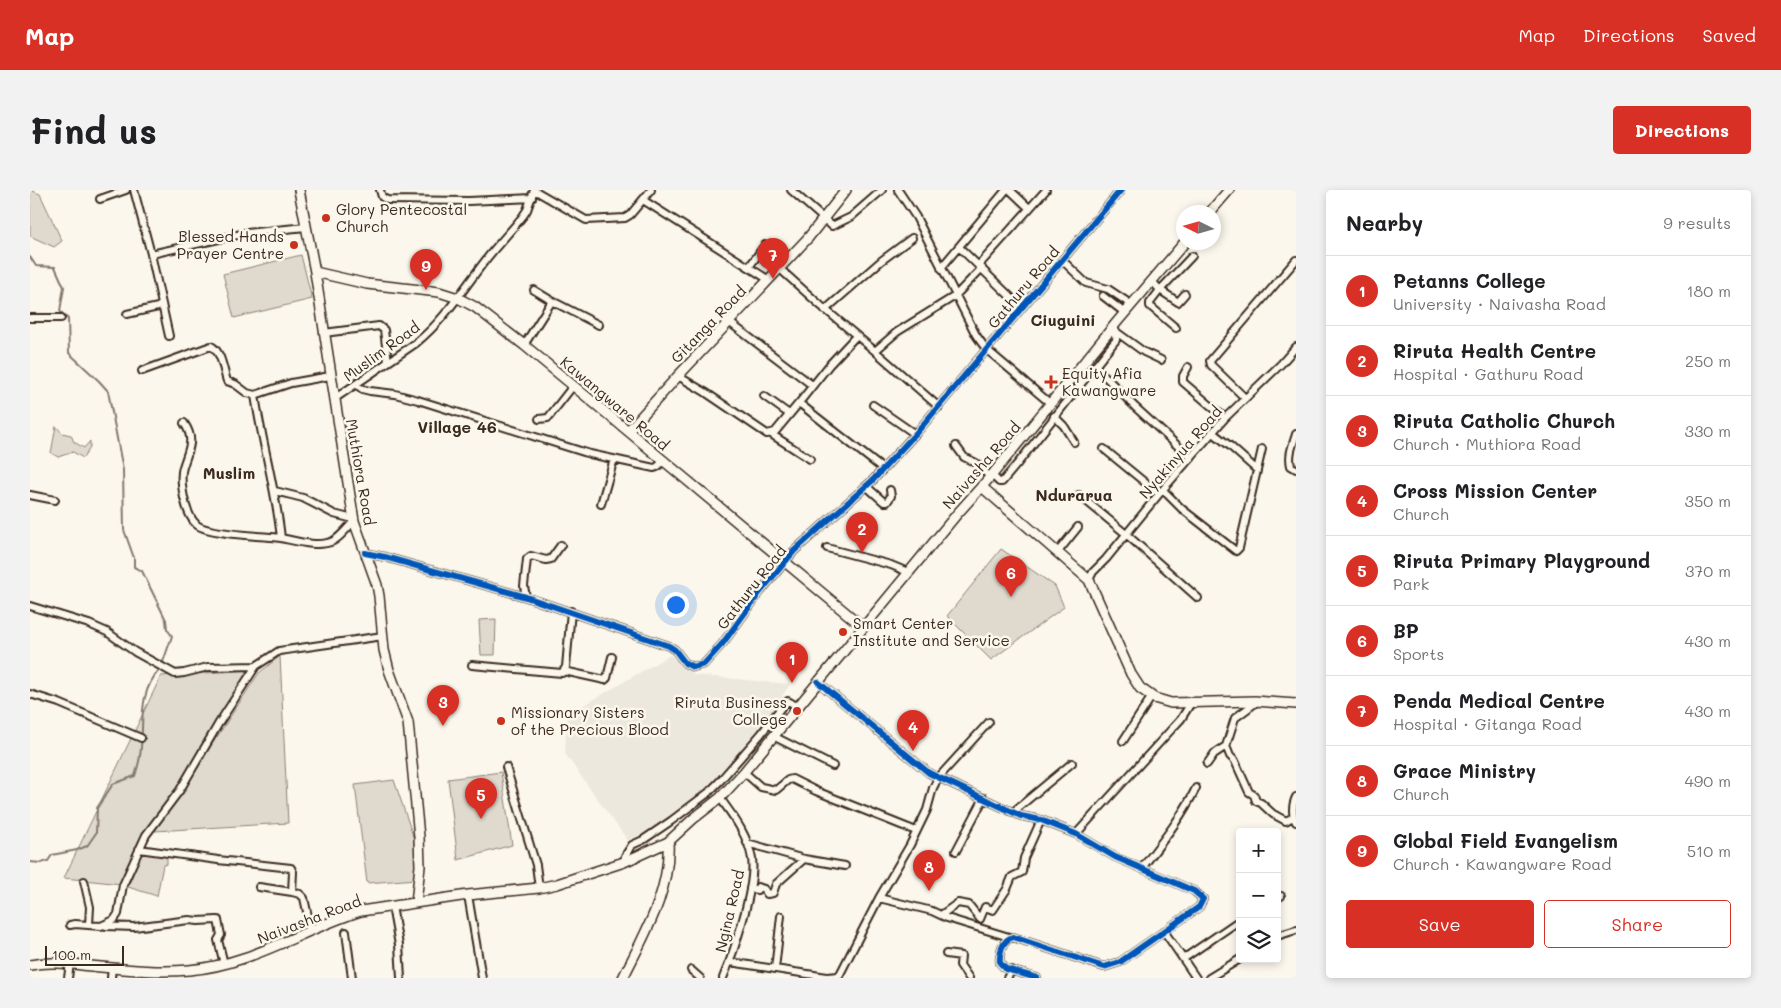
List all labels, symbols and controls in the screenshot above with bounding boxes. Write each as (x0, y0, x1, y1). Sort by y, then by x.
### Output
text: Map (25, 20, 74, 51)
text: Map (1518, 23, 1555, 47)
text: Directions (1583, 23, 1675, 47)
text: Saved (1703, 23, 1756, 47)
button: Directions (1613, 106, 1751, 154)
text: Find us (30, 107, 157, 153)
place label: Glory Pentecostal Church (336, 199, 467, 236)
north arrow (1176, 205, 1221, 250)
text: Nearby (1346, 209, 1423, 236)
marker: Glory Pentecostal Church (320, 212, 332, 224)
text: 9 results (1663, 212, 1731, 233)
place label: Blessed Hands Prayer Centre (177, 226, 284, 263)
pin: 7 (757, 238, 789, 279)
marker: Blessed Hands Prayer Centre (288, 239, 300, 251)
street label: Gathuru Road (983, 242, 1063, 332)
pin: 9 (410, 249, 442, 290)
text: Petanns College (1393, 268, 1546, 293)
text: 1 (1358, 280, 1366, 301)
text: 180 m (1686, 280, 1731, 301)
street label: Gitanga Road (666, 281, 750, 367)
text: University · Naivasha Road (1393, 293, 1606, 314)
district label: Ciuguini (1030, 309, 1096, 330)
street label: Muslim Road (339, 316, 423, 386)
text: Riruta Health Centre (1393, 338, 1596, 363)
text: 2 (1358, 350, 1366, 371)
text: 250 m (1685, 350, 1731, 371)
street label: Kawangware Road (556, 351, 674, 455)
place label: Equity Afia Kawangware (1062, 363, 1156, 400)
text: Hospital · Gathuru Road (1393, 363, 1583, 384)
marker: Equity Afia Kawangware (1044, 375, 1058, 389)
street label: Nyakinyua Road (1134, 401, 1226, 503)
text: Riruta Catholic Church (1393, 408, 1615, 433)
district label: Village 46 (417, 416, 497, 437)
street label: Muthiora Road (342, 417, 380, 527)
street label: Naivasha Road (938, 417, 1024, 513)
text: 3 (1357, 420, 1367, 441)
text: 330 m (1685, 420, 1731, 441)
text: Church · Muthiora Road (1393, 433, 1581, 454)
district label: Muslim (203, 462, 255, 483)
text: Cross Mission Center (1393, 478, 1597, 503)
district label: Ndurarua (1036, 484, 1113, 505)
text: 4 (1357, 490, 1367, 511)
text: 350 m (1685, 490, 1731, 511)
text: Church (1393, 503, 1449, 524)
pin: 2 (846, 512, 878, 553)
street label: Gathuru Road (712, 541, 790, 633)
text: Riruta Primary Playground (1393, 548, 1650, 573)
pin: 6 (995, 556, 1027, 597)
text: 5 (1357, 560, 1367, 581)
text: 370 m (1685, 560, 1731, 581)
text: Park (1393, 573, 1429, 594)
your location (663, 592, 689, 618)
place label: Smart Center Institute and Service (853, 613, 1010, 650)
text: BP (1393, 618, 1419, 643)
marker: Smart Center Institute and Service (837, 626, 849, 638)
text: 6 (1357, 630, 1367, 651)
text: 430 m (1684, 630, 1731, 651)
pin: 1 (776, 642, 808, 683)
text: Sports (1393, 643, 1444, 664)
pin: 3 (427, 685, 459, 726)
text: Penda Medical Centre (1393, 688, 1605, 713)
place label: Riruta Business College (675, 692, 787, 729)
text: 7 (1358, 700, 1366, 721)
text: 430 m (1684, 700, 1731, 721)
place label: Missionary Sisters of the Precious Blood (511, 702, 669, 739)
marker: Riruta Business College (791, 705, 803, 717)
pin: 4 (897, 710, 929, 751)
text: Hospital · Gitanga Road (1393, 713, 1582, 734)
marker: Missionary Sisters of the Precious Blood (495, 715, 507, 727)
text: Grace Ministry (1393, 758, 1536, 783)
text: 8 (1357, 770, 1367, 791)
text: 490 m (1684, 770, 1731, 791)
pin: 5 (465, 778, 497, 819)
text: Church (1393, 783, 1449, 804)
map controls (1236, 828, 1281, 963)
button: + (1236, 828, 1281, 873)
text: Global Field Evangelism (1393, 828, 1618, 853)
text: 9 (1357, 840, 1367, 861)
text: 510 m (1687, 840, 1731, 861)
pin: 8 (913, 850, 945, 891)
text: Church · Kawangware Road (1393, 853, 1611, 874)
street label: Ngina Road (710, 868, 748, 954)
button: − (1236, 873, 1281, 918)
street label: Naivasha Road (254, 890, 364, 948)
button: Save (1346, 900, 1534, 948)
button: Share (1544, 900, 1731, 948)
button: layers (1236, 918, 1281, 963)
scale bar (45, 943, 124, 966)
text: 100 m (52, 945, 91, 964)

